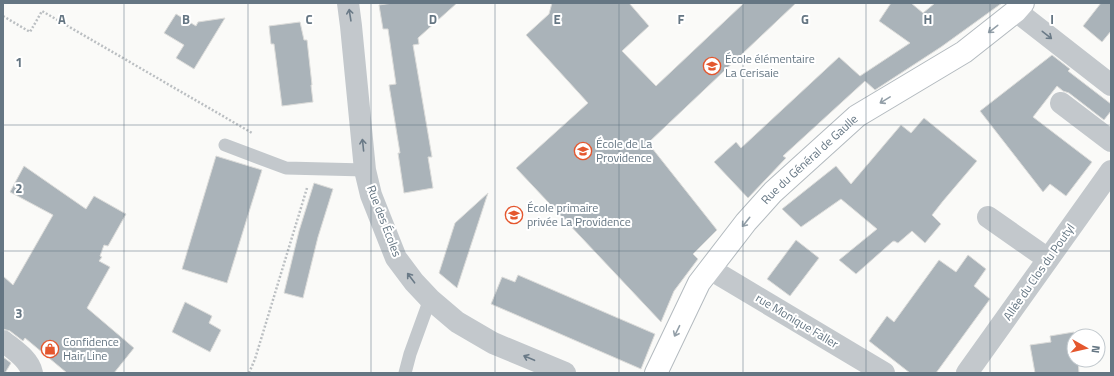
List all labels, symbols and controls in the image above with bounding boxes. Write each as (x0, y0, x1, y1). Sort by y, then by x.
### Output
text: A (58, 9, 66, 29)
text: B (182, 9, 190, 29)
text: C (305, 9, 313, 29)
one-way arrow (346, 9, 354, 22)
text: D (429, 9, 437, 29)
text: E (553, 9, 561, 29)
text: F (678, 9, 685, 29)
text: G (801, 9, 809, 29)
text: H (924, 9, 932, 29)
text: I (1050, 9, 1054, 29)
one-way arrow (988, 24, 999, 33)
one-way arrow (1042, 30, 1053, 39)
place label: École élémentaire La Cerisaie (725, 49, 815, 82)
text: 1 (15, 52, 23, 72)
school or university icon: École élémentaire La Cerisaie (702, 56, 722, 76)
one-way arrow (879, 96, 891, 104)
street label: Rue du Général de Gaulle (756, 110, 862, 208)
place label: École de La Providence (596, 134, 652, 167)
one-way arrow (359, 139, 366, 152)
school or university icon: École de La Providence (573, 141, 593, 161)
text: 2 (15, 178, 23, 198)
street label: Rue des Écoles (362, 182, 407, 260)
place label: École primaire privée La Providence (527, 198, 631, 231)
school or university icon: École primaire privée La Providence (504, 205, 524, 225)
one-way arrow (741, 217, 750, 227)
street label: Allée du Clos du Poutyl (998, 219, 1079, 324)
one-way arrow (407, 273, 415, 284)
street label: rue Monique Faller (752, 288, 842, 353)
text: 3 (15, 303, 23, 323)
one-way arrow (673, 325, 680, 337)
north arrow (1066, 328, 1106, 368)
place label: Confidence Hair Line (63, 332, 119, 365)
shop icon: Confidence Hair Line (40, 339, 60, 359)
text: N (1087, 345, 1104, 354)
one-way arrow (523, 354, 535, 361)

